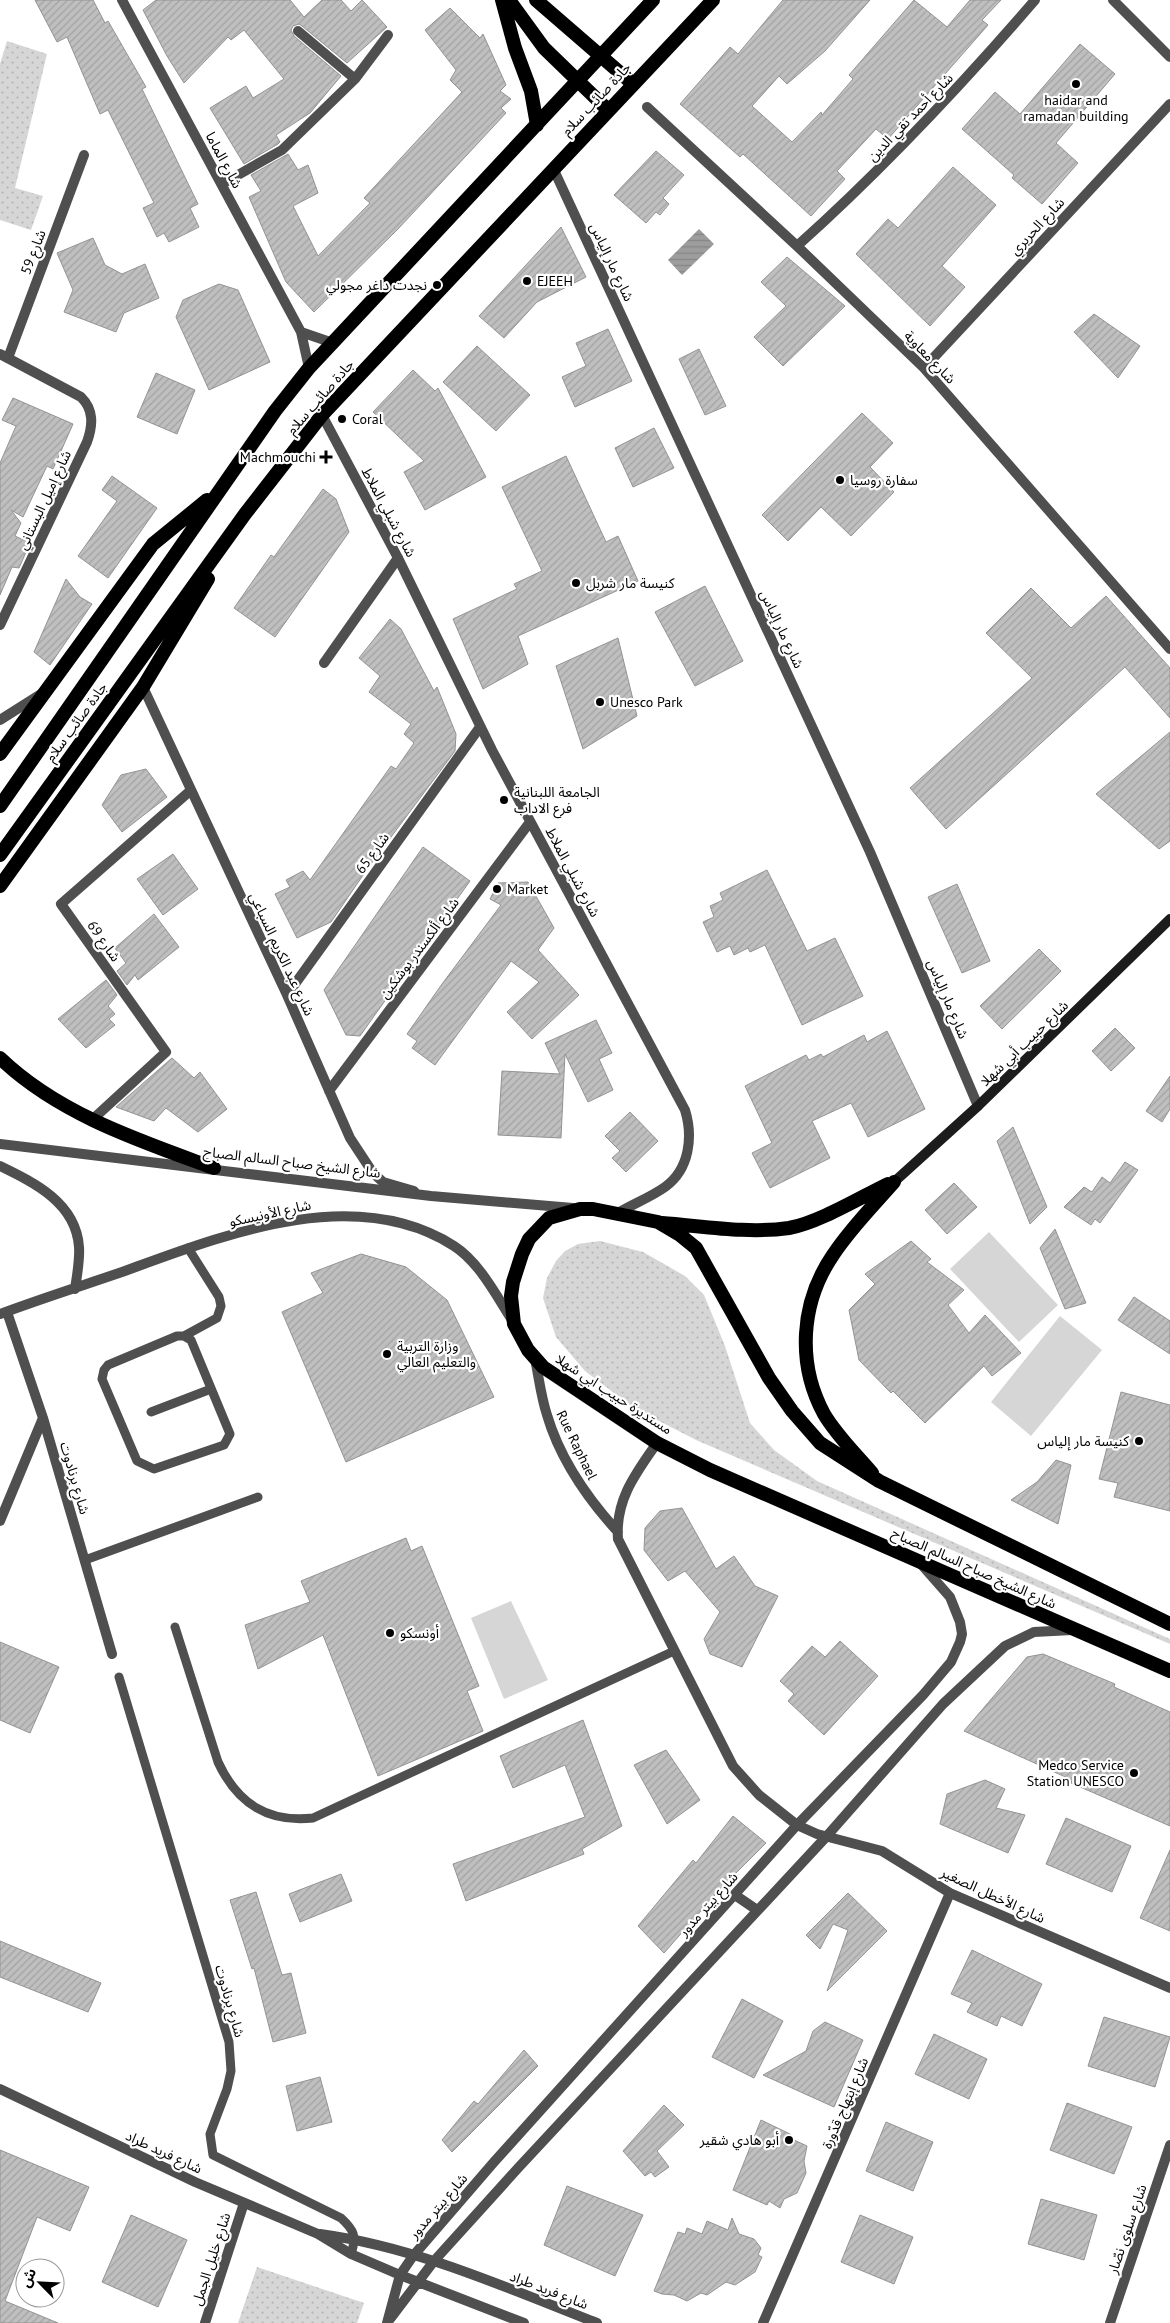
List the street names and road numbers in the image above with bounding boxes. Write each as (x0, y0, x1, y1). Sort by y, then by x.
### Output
street label: جادة صائب سلام (557, 58, 636, 141)
street label: شارع أحمد تقي الدين (863, 69, 958, 166)
street label: شارع الماما (200, 129, 246, 192)
street label: شارع الحريري (1006, 193, 1070, 260)
street label: شارع مار إلياس (584, 220, 638, 305)
street label: شارع 59 (16, 227, 52, 278)
street label: شارع معاوية (899, 327, 960, 389)
street label: جادة صائب سلام (282, 356, 359, 440)
street label: شارع إميل البستاني (13, 447, 77, 554)
street label: شارع شبلي الملاط (356, 464, 420, 561)
street label: شارع مار إلياس (754, 587, 808, 672)
street label: جادة صائب سلام (41, 679, 113, 767)
street label: شارع شبلي الملاط (540, 824, 604, 921)
street label: شارع 65 (351, 829, 395, 878)
street label: شارع عبد الكريم السباعي (243, 889, 319, 1020)
street label: شارع ألكسندر بوشكين (375, 894, 465, 1003)
street label: شارع 69 (82, 917, 125, 966)
street label: شارع مار إلياس (921, 957, 973, 1042)
street label: شارع حبيب أبي شهلا (976, 996, 1074, 1091)
street label: شارع الشيخ صباح السالم الصباح (202, 1142, 382, 1184)
street label: شارع الأونيسكو (227, 1196, 313, 1232)
street label: مستديرة حبيب ابي شهلا (551, 1350, 676, 1440)
street label: Rue Raphael (552, 1407, 602, 1483)
street label: شارع برنادوت (54, 1440, 94, 1517)
street label: شارع الشيخ صباح السالم الصباح (888, 1523, 1059, 1614)
street label: شارع الأخطل الصغير (936, 1863, 1048, 1929)
street label: شارع بيتر مدور (674, 1868, 743, 1942)
street label: شارع برنادوت (209, 1963, 249, 2040)
street label: شارع إبتهاج قدّورة (818, 2055, 874, 2152)
street label: شارع فريد طراد (122, 2126, 205, 2179)
street label: شارع بيتر مدور (404, 2170, 473, 2244)
street label: شارع سلوى نصّار (1103, 2182, 1153, 2278)
street label: شارع خليل الجمل (187, 2210, 236, 2308)
street label: شارع فريد طراد (507, 2267, 591, 2315)

